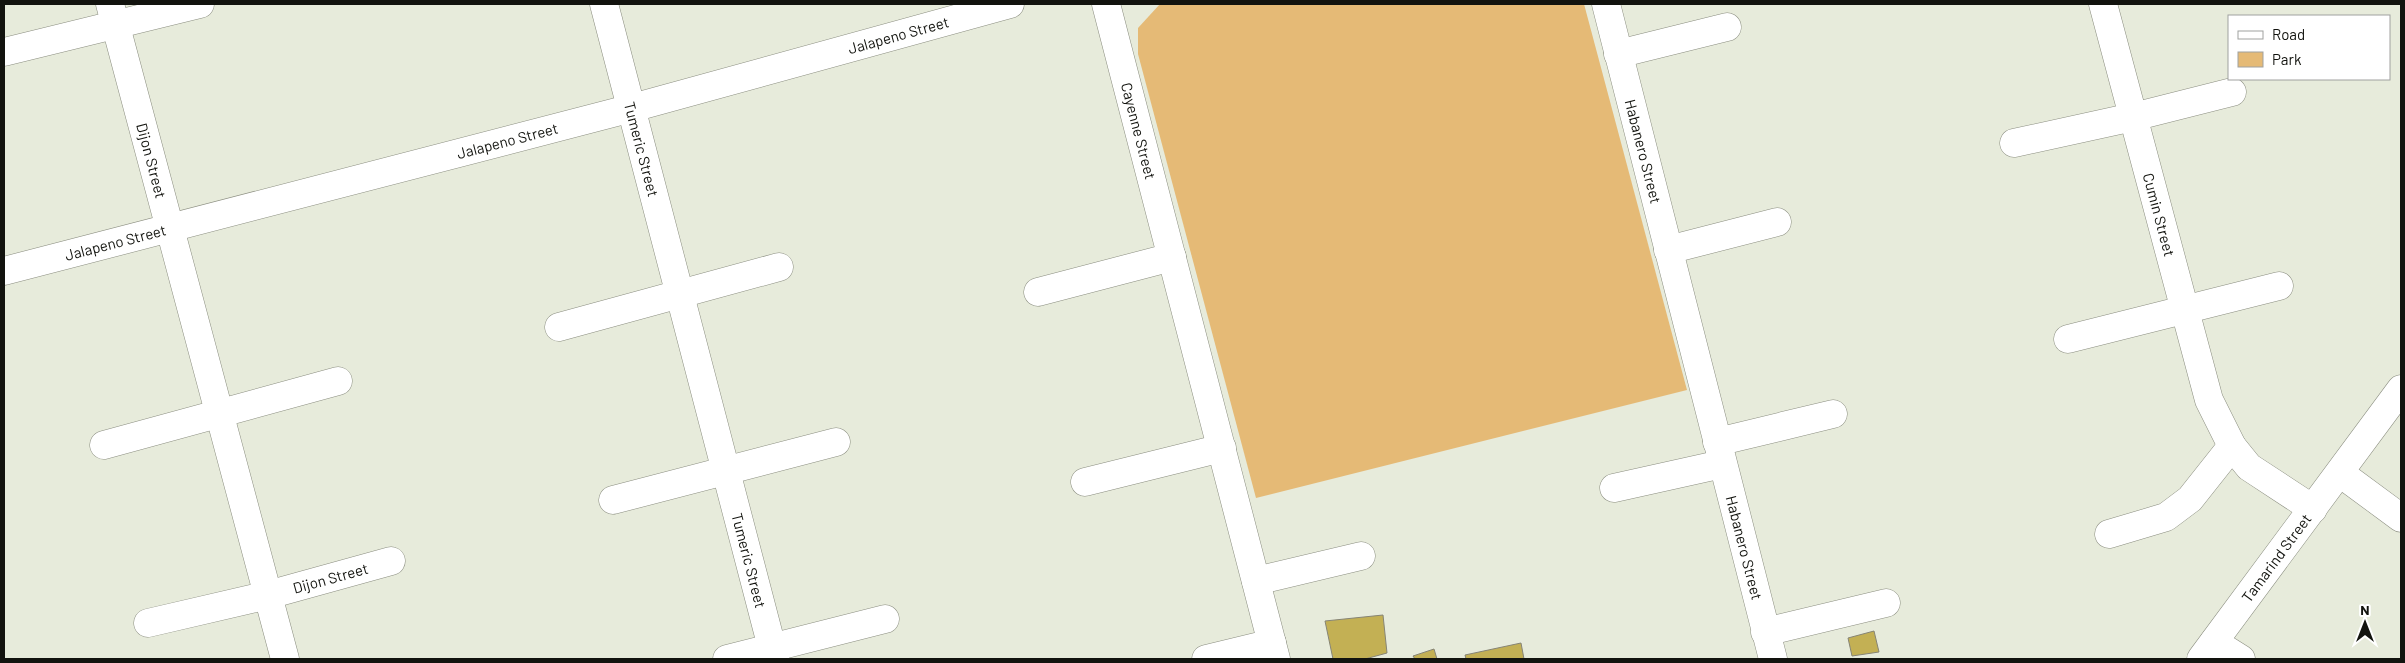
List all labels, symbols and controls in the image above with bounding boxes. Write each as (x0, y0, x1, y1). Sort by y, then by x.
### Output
street label: Jalapeno Street (846, 12, 951, 57)
legend (2228, 15, 2390, 80)
text: Road (2272, 25, 2305, 43)
text: Park (2272, 50, 2302, 68)
street label: Cayenne Street (1118, 80, 1160, 181)
street label: Habanero Street (1622, 97, 1665, 205)
street label: Tumeric Street (621, 100, 663, 199)
street label: Jalapeno Street (455, 119, 560, 162)
street label: Dijon Street (133, 121, 170, 200)
street label: Cumin Street (2140, 171, 2179, 258)
street label: Jalapeno Street (63, 220, 168, 264)
street label: Habanero Street (1723, 494, 1767, 602)
street label: Tamarind Street (2237, 510, 2315, 606)
street label: Tumeric Street (728, 511, 770, 610)
street label: Dijon Street (291, 559, 370, 597)
north arrow (2340, 598, 2390, 648)
text: N (2360, 601, 2370, 618)

